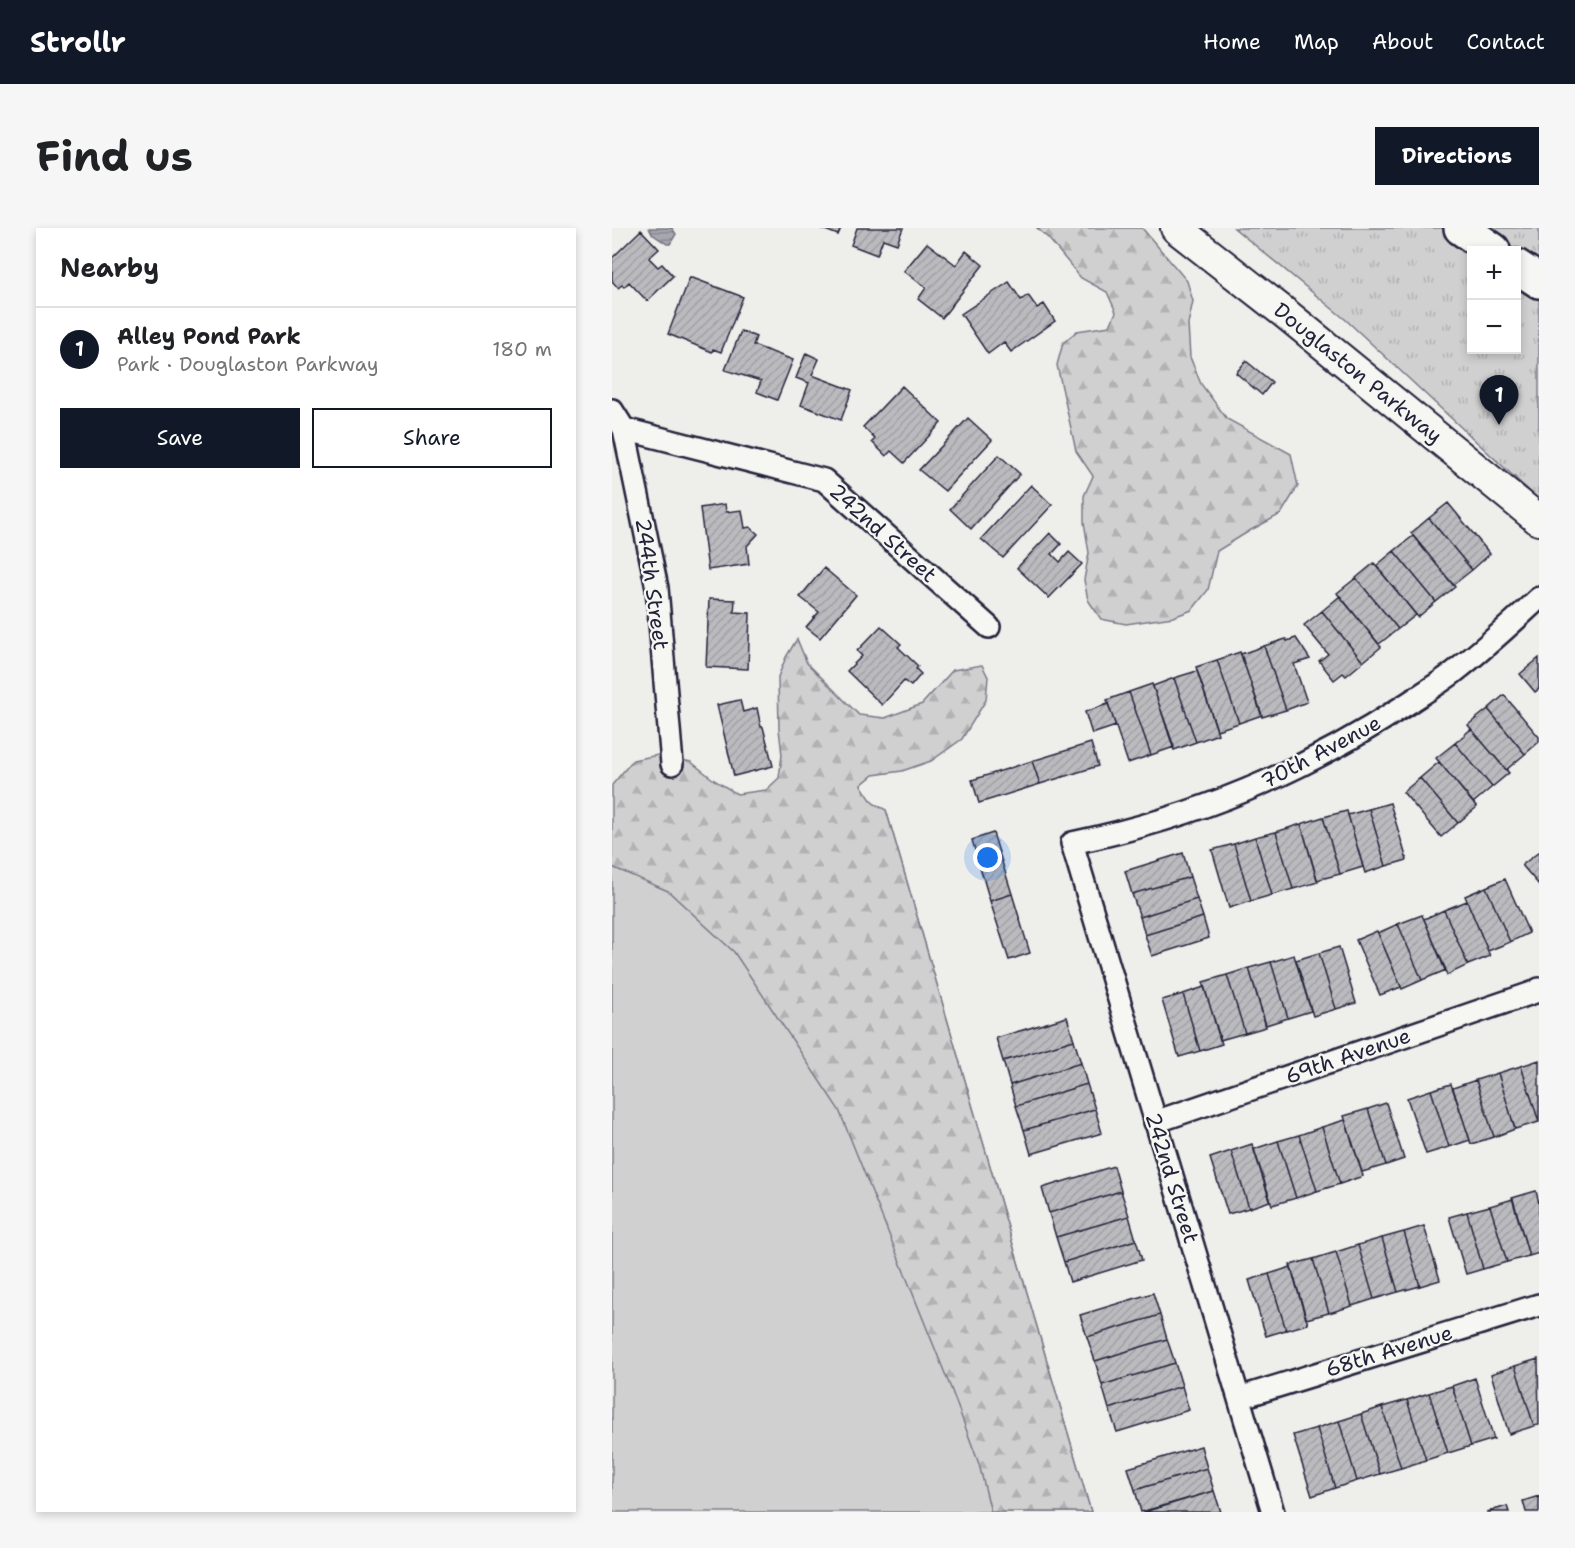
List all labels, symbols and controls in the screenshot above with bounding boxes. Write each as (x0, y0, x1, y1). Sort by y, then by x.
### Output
text: Strollr (30, 23, 126, 61)
text: Home (1203, 28, 1261, 56)
text: Map (1294, 28, 1339, 56)
text: About (1372, 28, 1433, 56)
text: Contact (1466, 28, 1545, 56)
button: Directions (1375, 127, 1539, 185)
text: Find us (36, 128, 193, 184)
map controls (1467, 246, 1521, 354)
button: + (1467, 246, 1521, 300)
text: Nearby (60, 250, 159, 285)
street label: Douglaston Parkway (1268, 296, 1448, 450)
button: − (1467, 300, 1521, 354)
text: Alley Pond Park (117, 322, 301, 351)
text: 1 (75, 336, 84, 362)
text: 180 m (492, 336, 552, 362)
text: Park · Douglaston Parkway (117, 351, 379, 377)
pin: 1 (1480, 376, 1518, 425)
button: Save (60, 408, 300, 468)
button: Share (312, 408, 552, 468)
street label: 242nd Street (823, 477, 943, 589)
street label: 244th Street (629, 516, 675, 652)
street label: 70th Avenue (1256, 709, 1386, 795)
your location (973, 843, 1002, 872)
street label: 69th Avenue (1282, 1021, 1414, 1091)
street label: 242nd Street (1139, 1109, 1205, 1247)
street label: 68th Avenue (1322, 1318, 1456, 1384)

